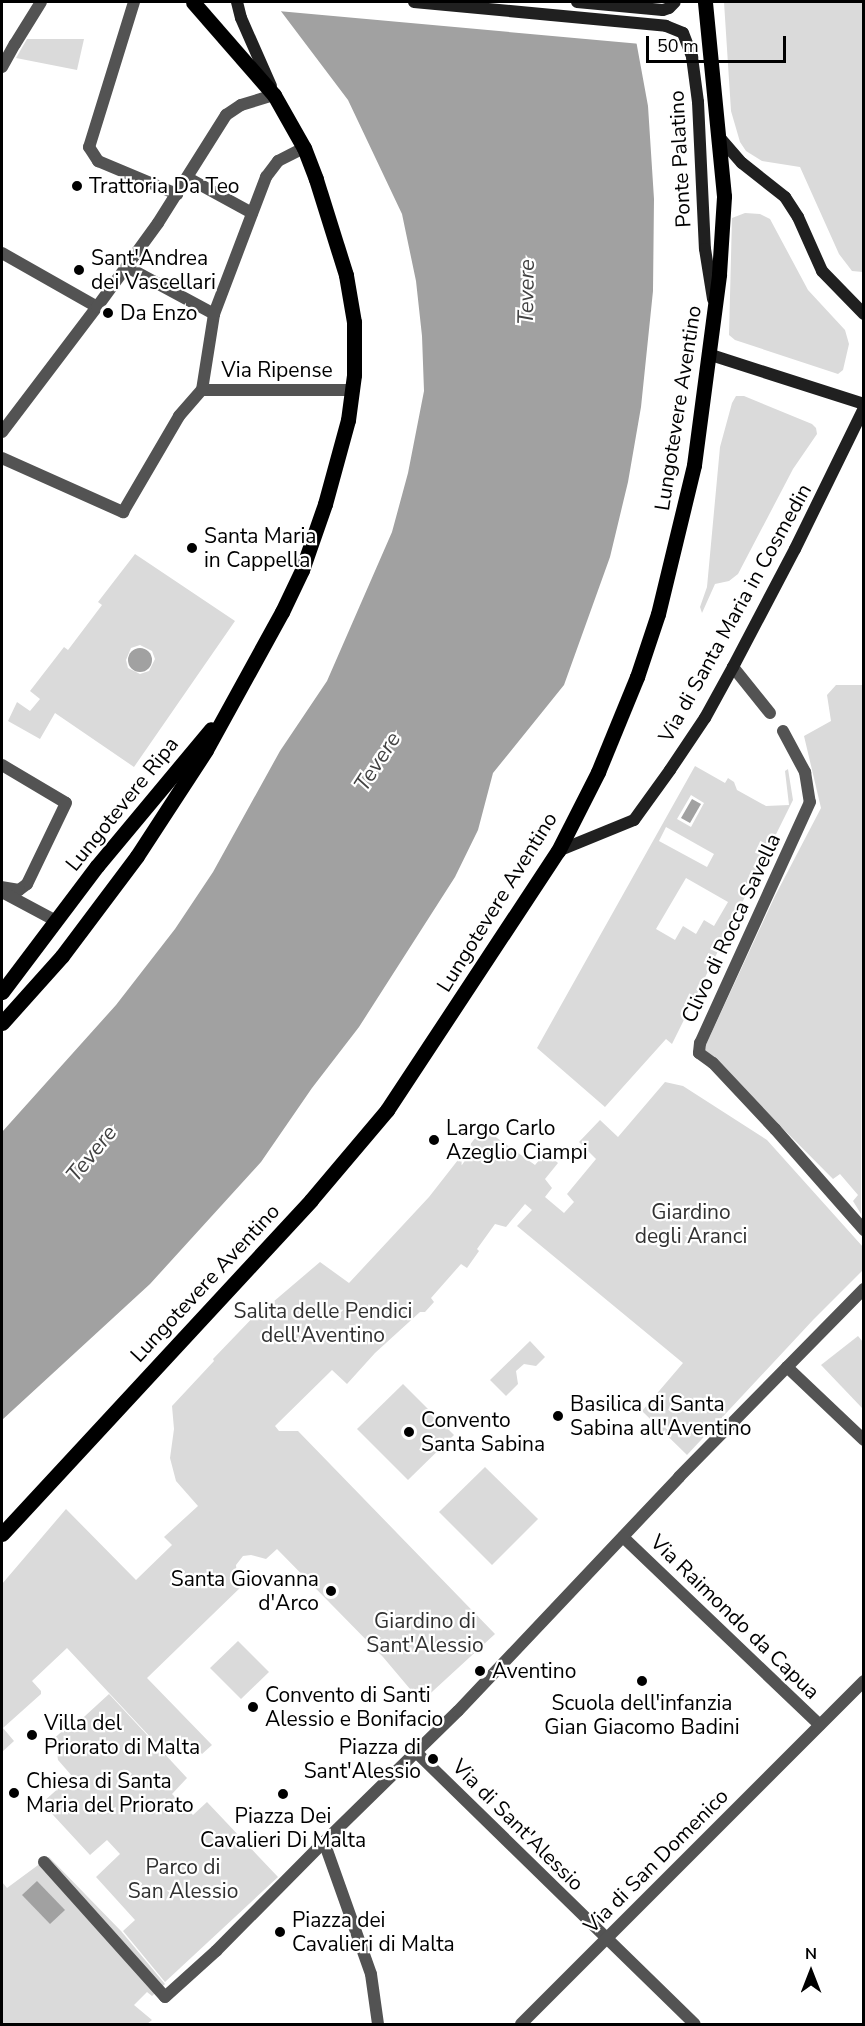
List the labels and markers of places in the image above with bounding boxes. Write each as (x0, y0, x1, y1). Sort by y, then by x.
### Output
place label: Trattoria Da Teo (89, 173, 239, 199)
marker: Trattoria Da Teo (70, 179, 84, 193)
place label: Sant'Andrea dei Vascellari (91, 245, 216, 295)
marker: Sant'Andrea dei Vascellari (72, 263, 86, 277)
place label: Da Enzo (120, 300, 197, 326)
marker: Da Enzo (101, 306, 115, 320)
place label: Santa Maria in Cappella (204, 523, 316, 573)
marker: Santa Maria in Cappella (185, 541, 199, 555)
place label: Largo Carlo Azeglio Ciampi (446, 1115, 588, 1165)
marker: Largo Carlo Azeglio Ciampi (427, 1133, 441, 1147)
place label: Basilica di Santa Sabina all'Aventino (570, 1391, 751, 1441)
place label: Convento Santa Sabina (421, 1407, 545, 1457)
marker: Basilica di Santa Sabina all'Aventino (551, 1409, 565, 1423)
marker: Convento Santa Sabina (402, 1425, 416, 1439)
place label: Santa Giovanna d'Arco (171, 1566, 319, 1616)
marker: Santa Giovanna d'Arco (324, 1584, 338, 1598)
place label: Aventino (492, 1658, 576, 1684)
marker: Aventino (473, 1664, 487, 1678)
marker: Scuola dell'infanzia Gian Giacomo Badini (635, 1674, 649, 1688)
place label: Convento di Santi Alessio e Bonifacio (265, 1682, 443, 1732)
place label: Scuola dell'infanzia Gian Giacomo Badini (544, 1690, 740, 1740)
marker: Convento di Santi Alessio e Bonifacio (246, 1700, 260, 1714)
place label: Villa del Priorato di Malta (44, 1710, 200, 1760)
marker: Villa del Priorato di Malta (25, 1728, 39, 1742)
place label: Piazza di Sant'Alessio (304, 1734, 421, 1784)
marker: Piazza di Sant'Alessio (426, 1752, 440, 1766)
place label: Chiesa di Santa Maria del Priorato (26, 1768, 194, 1818)
marker: Chiesa di Santa Maria del Priorato (7, 1786, 21, 1800)
marker: Piazza Dei Cavalieri Di Malta (276, 1787, 290, 1801)
place label: Piazza Dei Cavalieri Di Malta (200, 1803, 366, 1853)
place label: Piazza dei Cavalieri di Malta (292, 1907, 455, 1957)
marker: Piazza dei Cavalieri di Malta (273, 1925, 287, 1939)

